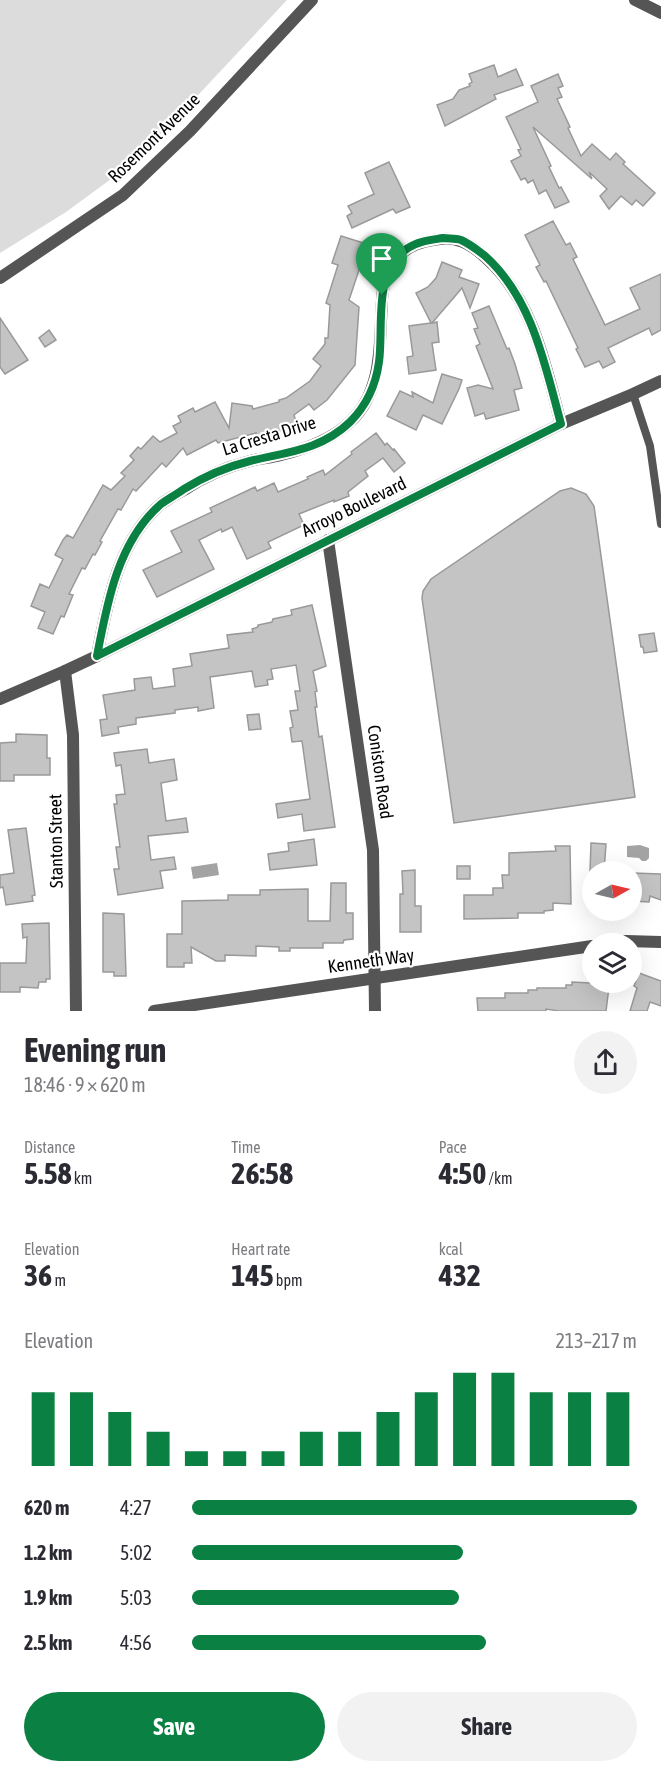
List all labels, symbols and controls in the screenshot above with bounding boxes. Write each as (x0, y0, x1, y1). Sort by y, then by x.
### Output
street label: Rosemont Avenue (103, 89, 204, 187)
pin (356, 233, 407, 295)
icon: arrive (365, 242, 398, 275)
street label: La Cresta Drive (220, 411, 318, 460)
street label: Arroyo Boulevard (298, 472, 409, 541)
street label: Coniston Road (363, 724, 397, 820)
street label: Stanton Street (44, 794, 67, 888)
north arrow (582, 861, 642, 921)
map controls (582, 861, 642, 993)
button: layers (582, 933, 642, 993)
street label: Kenneth Way (326, 944, 415, 977)
text: Evening run (24, 1031, 166, 1069)
button: share (574, 1031, 637, 1094)
text: 18:46 · 9 × 620 m (24, 1073, 146, 1096)
text: Distance (24, 1138, 75, 1156)
text: Time (231, 1138, 261, 1156)
text: Pace (439, 1138, 467, 1156)
text: 5.58 (24, 1156, 72, 1190)
text: 26:58 (231, 1156, 293, 1190)
text: 4:50 (439, 1156, 486, 1190)
text: km (72, 1169, 92, 1187)
text: /km (486, 1169, 512, 1187)
text: Elevation (24, 1240, 79, 1258)
text: Heart rate (231, 1240, 290, 1258)
text: kcal (439, 1240, 463, 1258)
text: 36 (24, 1258, 52, 1292)
text: 145 (231, 1258, 274, 1292)
text: 432 (439, 1258, 481, 1292)
text: m (52, 1271, 66, 1289)
text: bpm (274, 1271, 303, 1289)
text: Elevation (24, 1329, 93, 1352)
text: 213–217 m (555, 1329, 637, 1352)
text: 620 m (24, 1496, 69, 1519)
text: 4:27 (120, 1496, 152, 1519)
text: 1.2 km (24, 1541, 72, 1564)
text: 5:02 (120, 1541, 152, 1564)
text: 1.9 km (24, 1586, 72, 1609)
text: 5:03 (120, 1586, 152, 1609)
text: 2.5 km (24, 1631, 72, 1654)
text: 4:56 (120, 1631, 152, 1654)
button: Save (24, 1692, 325, 1761)
button: Share (337, 1692, 637, 1761)

